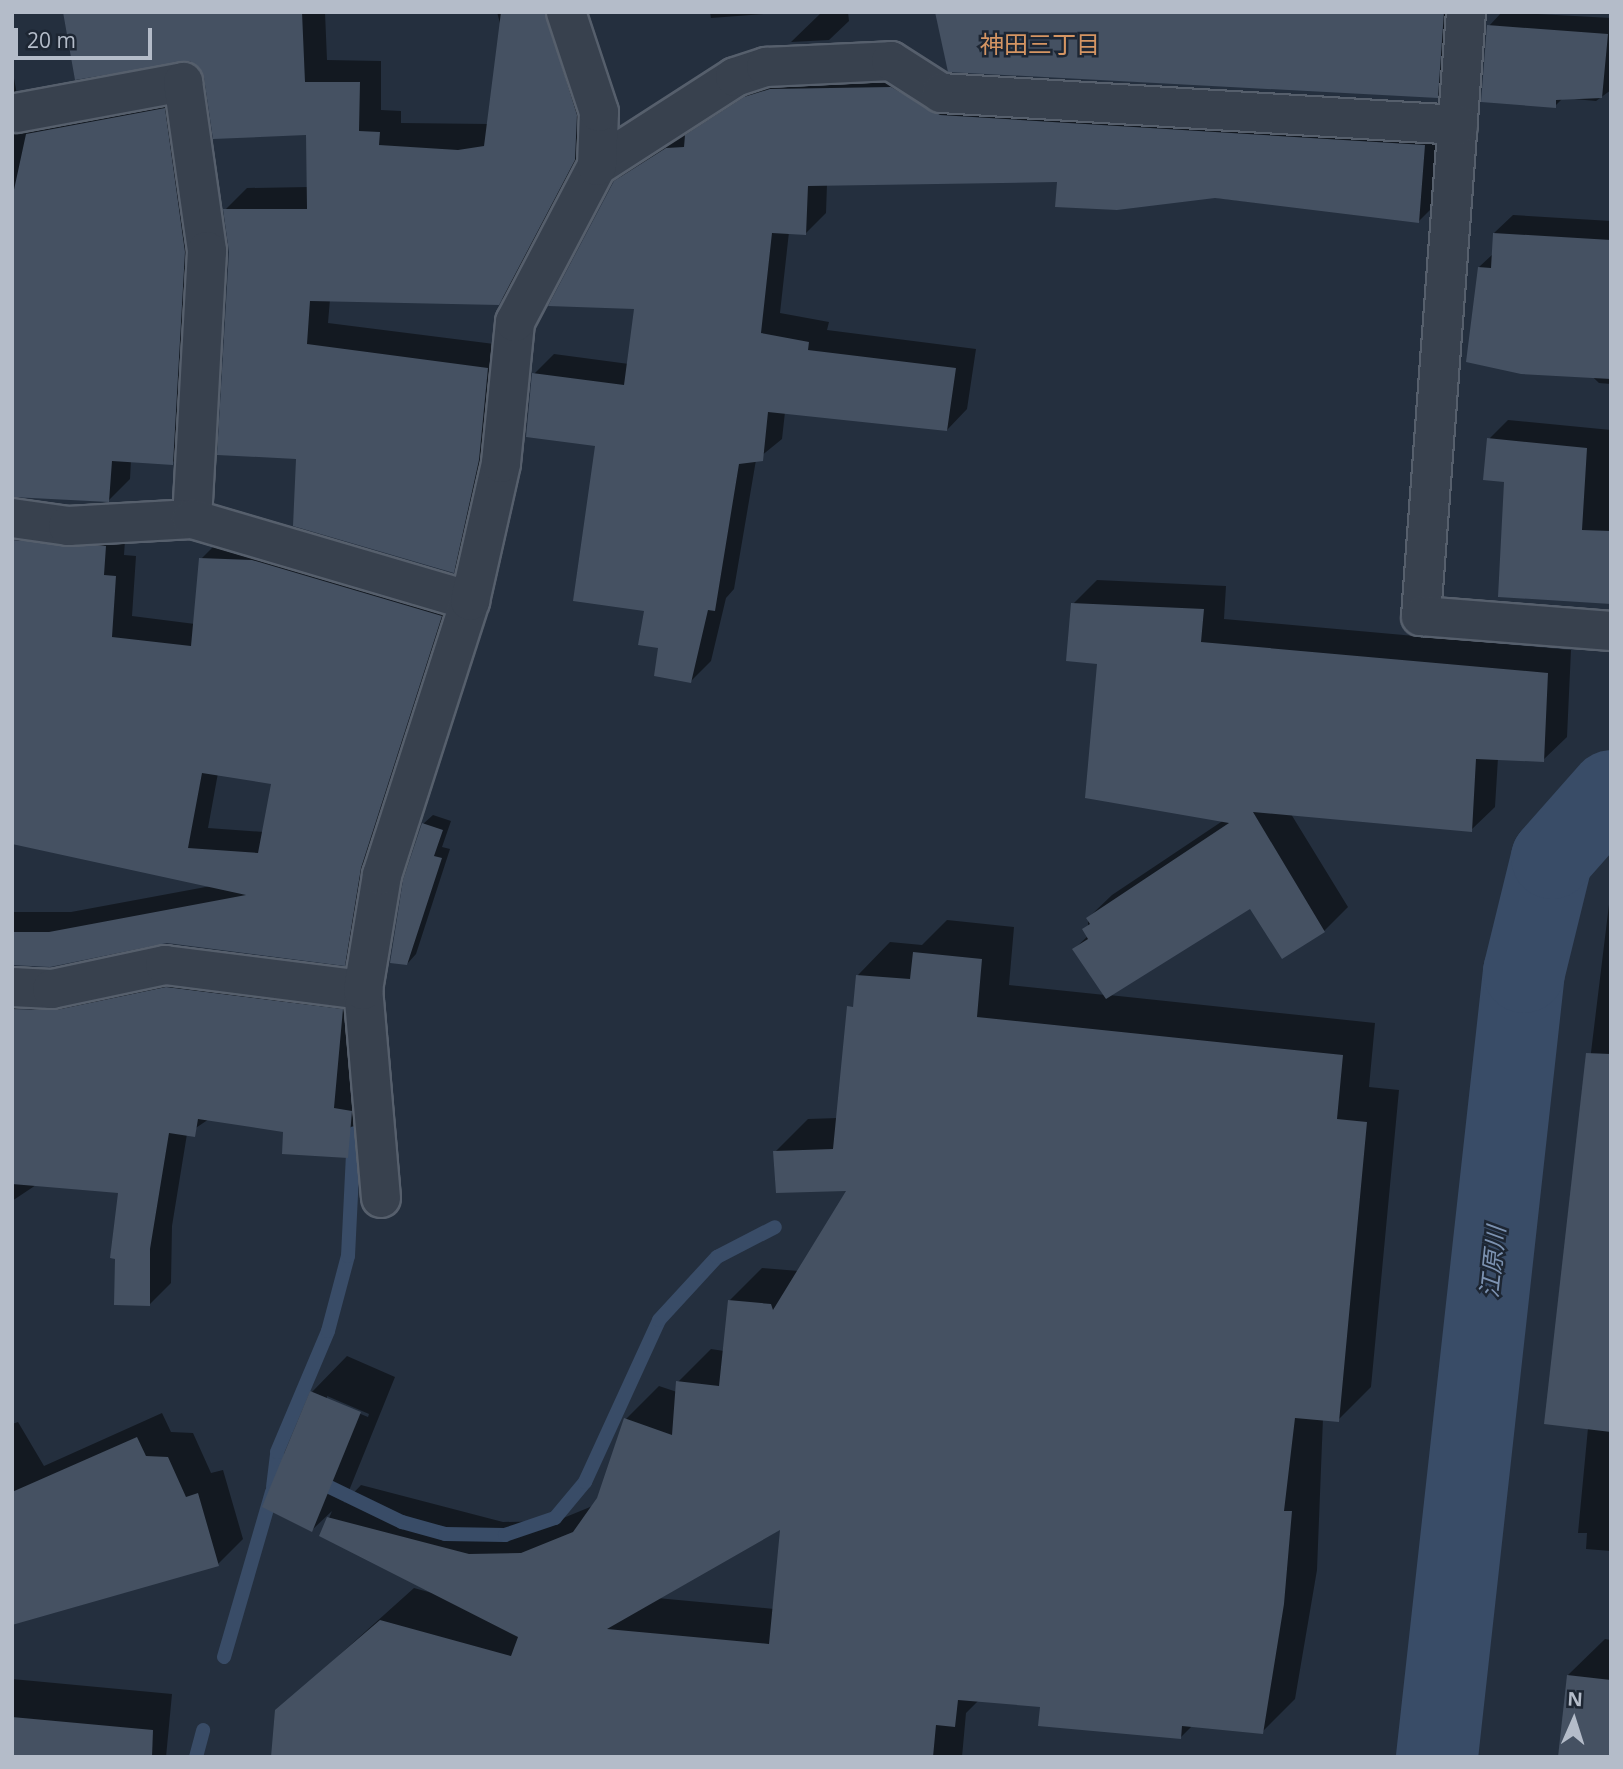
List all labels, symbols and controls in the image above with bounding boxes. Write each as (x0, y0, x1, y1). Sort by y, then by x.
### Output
scale bar (18, 14, 156, 58)
text: 20 m (27, 26, 76, 54)
district label: 神田三丁目 (980, 30, 1100, 58)
water label: 江原川 (1474, 1225, 1510, 1299)
north arrow (1539, 1685, 1609, 1755)
text: N (1567, 1686, 1583, 1712)

